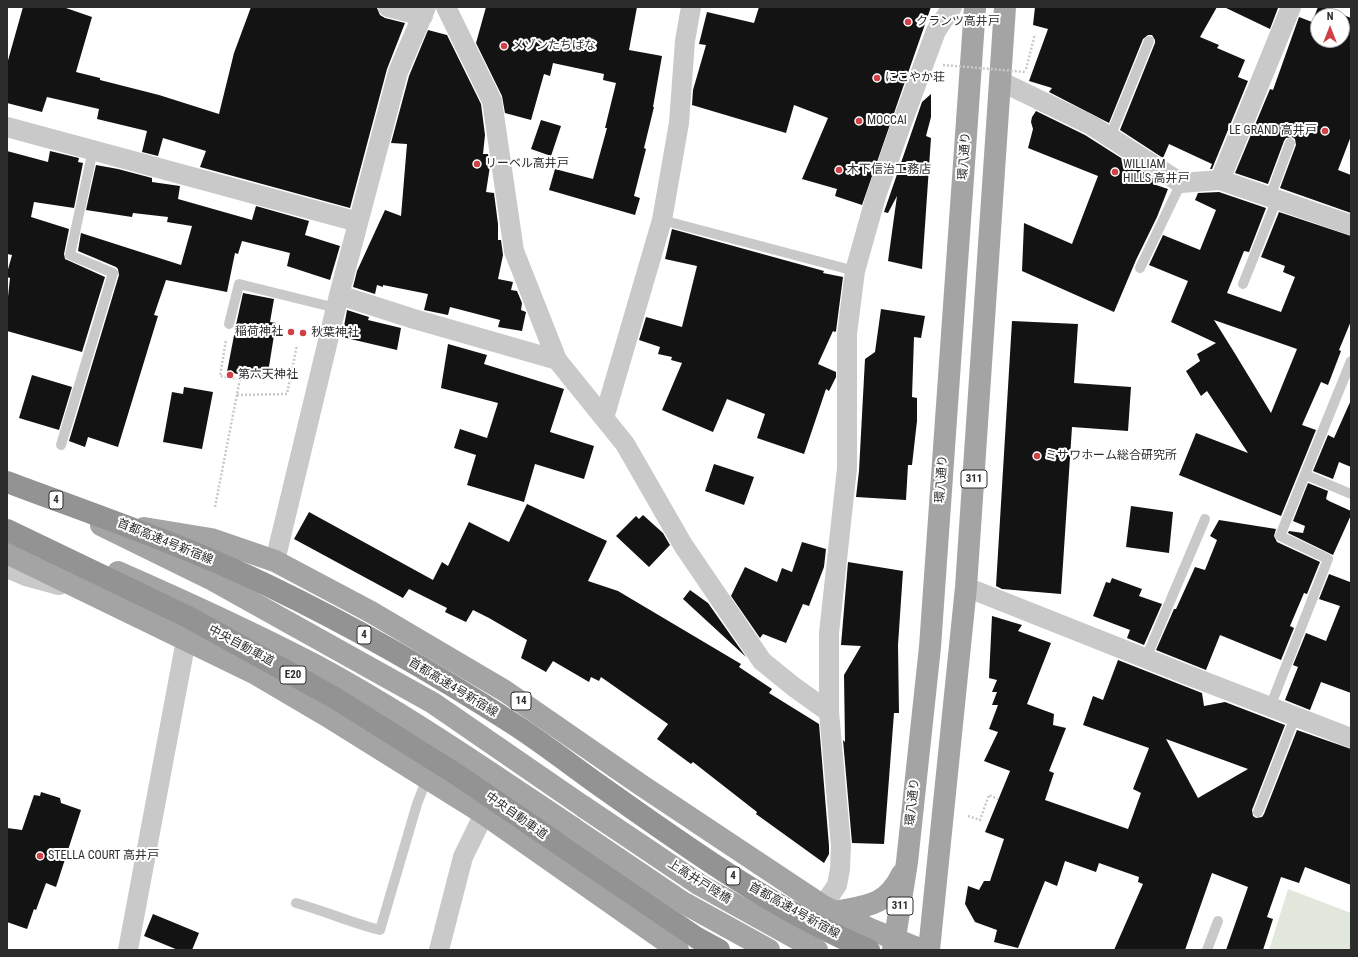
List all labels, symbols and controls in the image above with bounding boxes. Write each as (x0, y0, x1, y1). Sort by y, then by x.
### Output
north arrow (1310, 8, 1350, 48)
text: N (1327, 10, 1333, 23)
place label: クランツ高井戸 (916, 15, 1000, 29)
marker: クランツ高井戸 (903, 17, 913, 27)
place label: メゾンたちばな (512, 39, 596, 53)
marker: メゾンたちばな (499, 41, 509, 51)
place label: にこやか荘 (885, 71, 945, 85)
marker: にこやか荘 (872, 73, 882, 83)
place label: MOCCAI (867, 114, 907, 128)
marker: MOCCAI (854, 116, 864, 126)
place label: LE GRAND 高井戸 (1229, 124, 1317, 138)
marker: LE GRAND 高井戸 (1320, 126, 1330, 136)
street label: 環八通り (956, 132, 974, 180)
place label: リーベル高井戸 (485, 157, 569, 171)
place label: WILLIAM HILLS 高井戸 (1123, 158, 1190, 186)
marker: リーベル高井戸 (472, 159, 482, 169)
place label: 木下信治工務店 (847, 163, 931, 177)
marker: 木下信治工務店 (834, 165, 844, 175)
marker: WILLIAM HILLS 高井戸 (1110, 167, 1120, 177)
place label: 稲荷神社 (235, 325, 283, 339)
place label: 秋葉神社 (311, 326, 359, 340)
marker: 稲荷神社 (286, 327, 296, 337)
marker: 秋葉神社 (298, 328, 308, 338)
place label: 第六天神社 (238, 368, 298, 382)
marker: 第六天神社 (225, 370, 235, 380)
place label: ミサワホーム総合研究所 (1045, 449, 1177, 463)
marker: ミサワホーム総合研究所 (1032, 451, 1042, 461)
street label: 環八通り (933, 455, 951, 503)
road number: 311 (961, 470, 987, 488)
road number: 4 (49, 491, 63, 509)
street label: 首都高速4号新宿線 (115, 516, 215, 568)
street label: 中央自動車道 (206, 623, 276, 669)
road number: 4 (357, 626, 371, 644)
street label: 首都高速4号新宿線 (406, 656, 500, 720)
road number: E20 (280, 666, 306, 684)
road number: 14 (511, 692, 531, 710)
street label: 環八通り (903, 777, 923, 827)
street label: 中央自動車道 (482, 789, 550, 843)
place label: STELLA COURT 高井戸 (48, 849, 159, 863)
marker: STELLA COURT 高井戸 (35, 851, 45, 861)
street label: 上高井戸陸橋 (665, 857, 733, 907)
road number: 4 (726, 867, 740, 885)
street label: 首都高速4号新宿線 (746, 880, 842, 942)
road number: 311 (887, 897, 913, 915)

